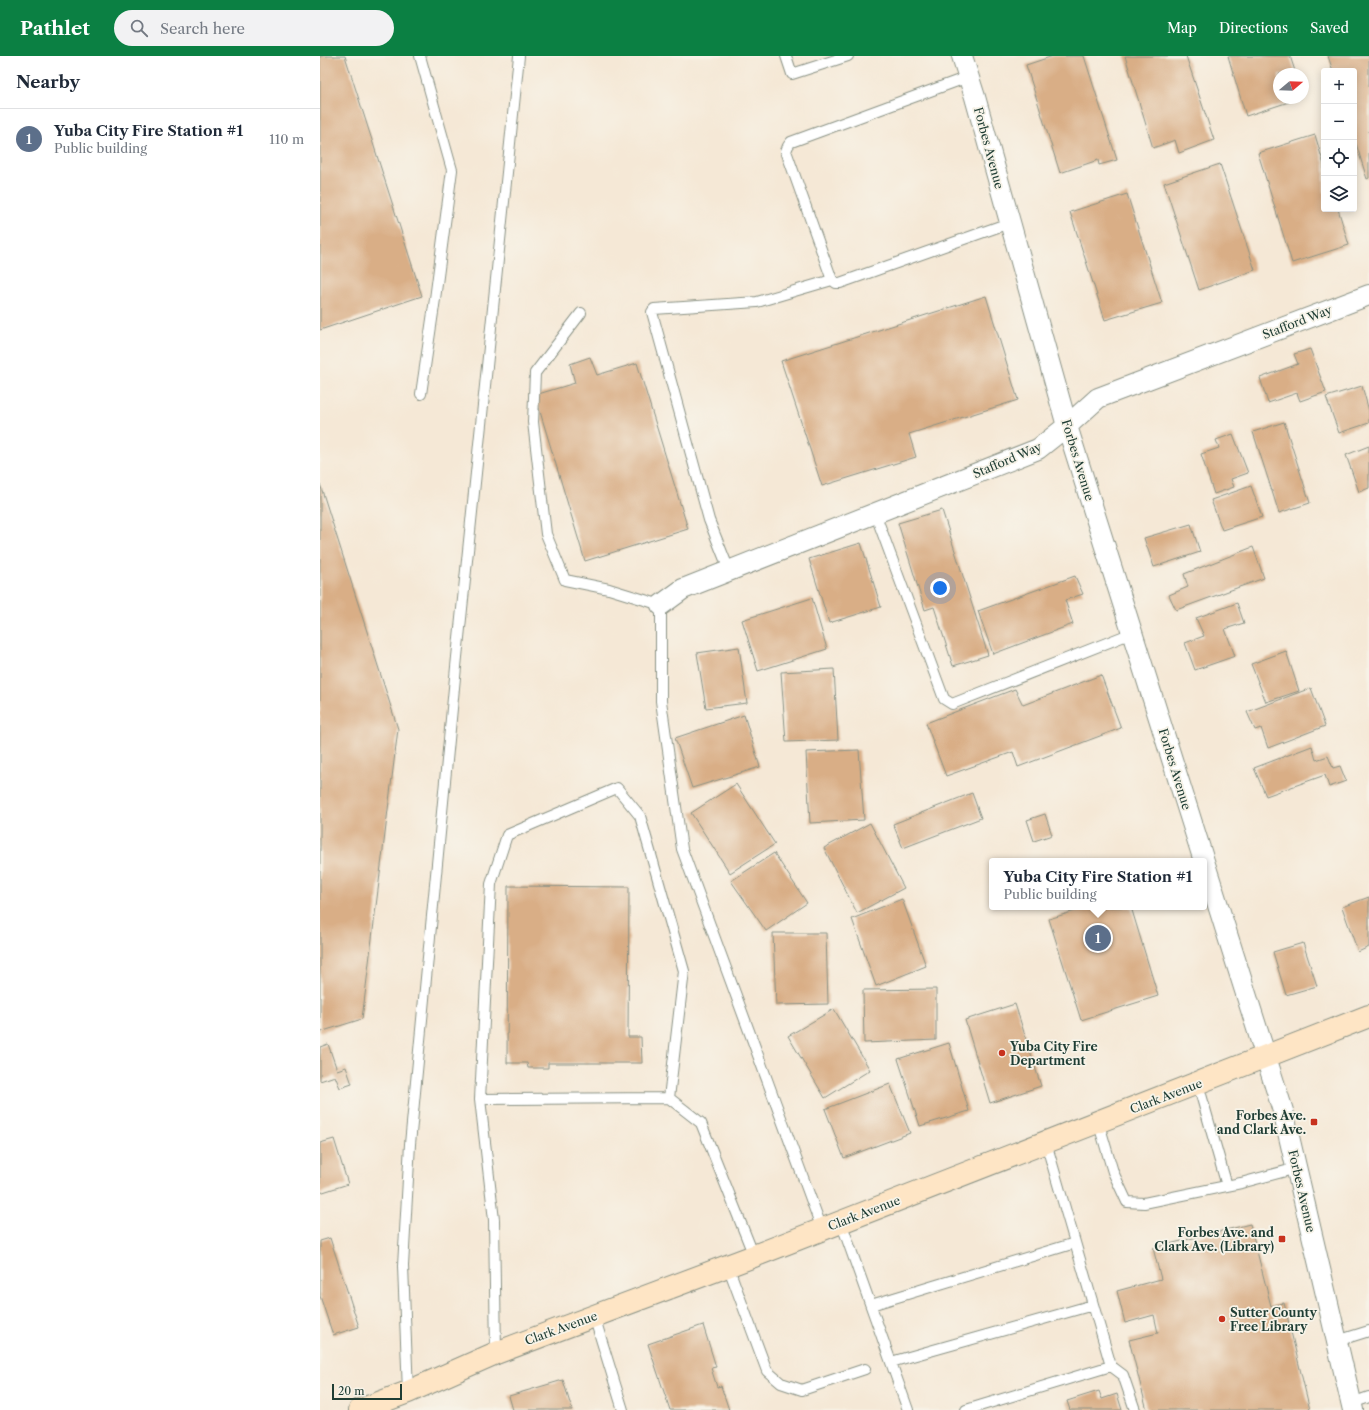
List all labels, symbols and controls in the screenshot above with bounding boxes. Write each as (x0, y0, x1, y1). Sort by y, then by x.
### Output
search box (114, 10, 394, 46)
text: Pathlet (20, 17, 90, 40)
icon: search (128, 17, 150, 39)
text: Search here (160, 19, 245, 38)
text: Map (1167, 19, 1197, 37)
text: Directions (1219, 19, 1288, 37)
text: Saved (1310, 19, 1349, 37)
north arrow (1273, 68, 1309, 104)
map controls (1321, 68, 1357, 212)
button: + (1321, 68, 1357, 104)
text: Nearby (16, 72, 80, 92)
button: − (1321, 104, 1357, 140)
street label: Forbes Avenue (971, 105, 1007, 191)
text: Yuba City Fire Station #1 (54, 121, 243, 140)
text: 1 (26, 131, 32, 147)
text: 110 m (269, 131, 304, 147)
text: Public building (54, 140, 147, 156)
button: locate (1321, 140, 1357, 176)
button: layers (1321, 176, 1357, 212)
street label: Stafford Way (1260, 302, 1334, 342)
street label: Forbes Avenue (1059, 418, 1098, 503)
street label: Stafford Way (970, 439, 1044, 481)
your location (930, 578, 950, 598)
street label: Forbes Avenue (1156, 727, 1195, 812)
popup (989, 858, 1207, 910)
text: Yuba City Fire Station #1 (1003, 867, 1193, 886)
text: Public building (1003, 886, 1097, 902)
pin: 1 (1085, 923, 1111, 953)
place label: Yuba City Fire Department (1009, 1039, 1098, 1068)
marker: Yuba City Fire Department (997, 1048, 1007, 1058)
street label: Clark Avenue (1128, 1075, 1205, 1117)
place label: Forbes Ave. and Clark Ave. (1217, 1108, 1306, 1137)
marker: Forbes Ave. and Clark Ave. (1309, 1117, 1319, 1127)
street label: Forbes Avenue (1285, 1148, 1319, 1234)
street label: Clark Avenue (826, 1192, 903, 1234)
place label: Forbes Ave. and Clark Ave. (Library) (1154, 1225, 1274, 1254)
marker: Forbes Ave. and Clark Ave. (Library) (1277, 1234, 1287, 1244)
place label: Sutter County Free Library (1230, 1305, 1317, 1334)
street label: Clark Avenue (523, 1308, 600, 1348)
marker: Sutter County Free Library (1217, 1314, 1227, 1324)
scale bar (332, 1382, 402, 1401)
text: 20 m (338, 1384, 364, 1398)

